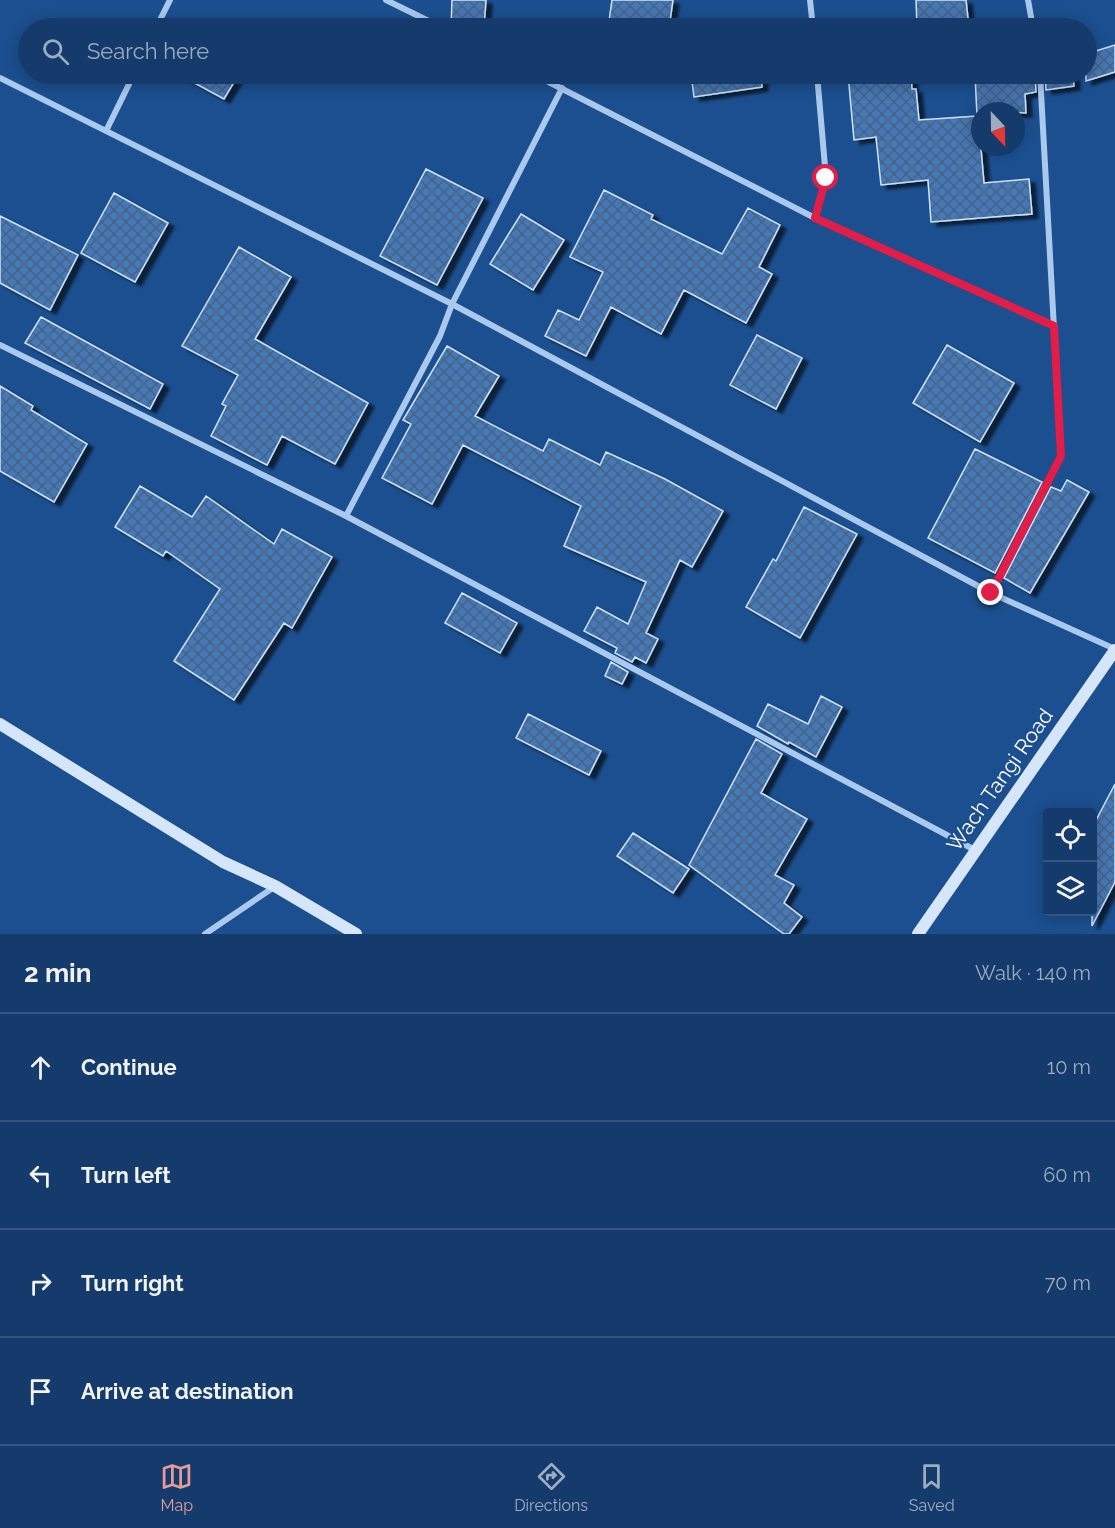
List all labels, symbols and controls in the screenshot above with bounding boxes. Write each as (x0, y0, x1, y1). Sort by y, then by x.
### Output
search box (18, 18, 1097, 84)
icon: search (39, 35, 72, 68)
text: Search here (87, 38, 209, 64)
north arrow (971, 102, 1025, 156)
route start (812, 164, 838, 190)
route end (977, 579, 1003, 605)
street label: Wach Tangi Road (941, 704, 1058, 856)
map controls (1043, 808, 1097, 916)
button: locate (1043, 808, 1097, 862)
button: layers (1043, 862, 1097, 916)
text: 2 min (24, 958, 91, 988)
text: Walk · 140 m (975, 961, 1091, 985)
icon: ahead (24, 1051, 57, 1084)
text: Continue (81, 1054, 177, 1080)
text: 10 m (1047, 1055, 1091, 1079)
icon: left (24, 1159, 57, 1192)
text: Turn left (81, 1162, 171, 1188)
text: 60 m (1043, 1163, 1091, 1187)
icon: right (24, 1267, 57, 1300)
text: Turn right (81, 1270, 184, 1296)
text: 70 m (1045, 1271, 1091, 1295)
icon: arrive (24, 1375, 57, 1408)
text: Arrive at destination (81, 1378, 294, 1404)
tab: Map (160, 1460, 193, 1515)
tab: Directions (514, 1460, 588, 1515)
tab: Saved (909, 1460, 955, 1515)

